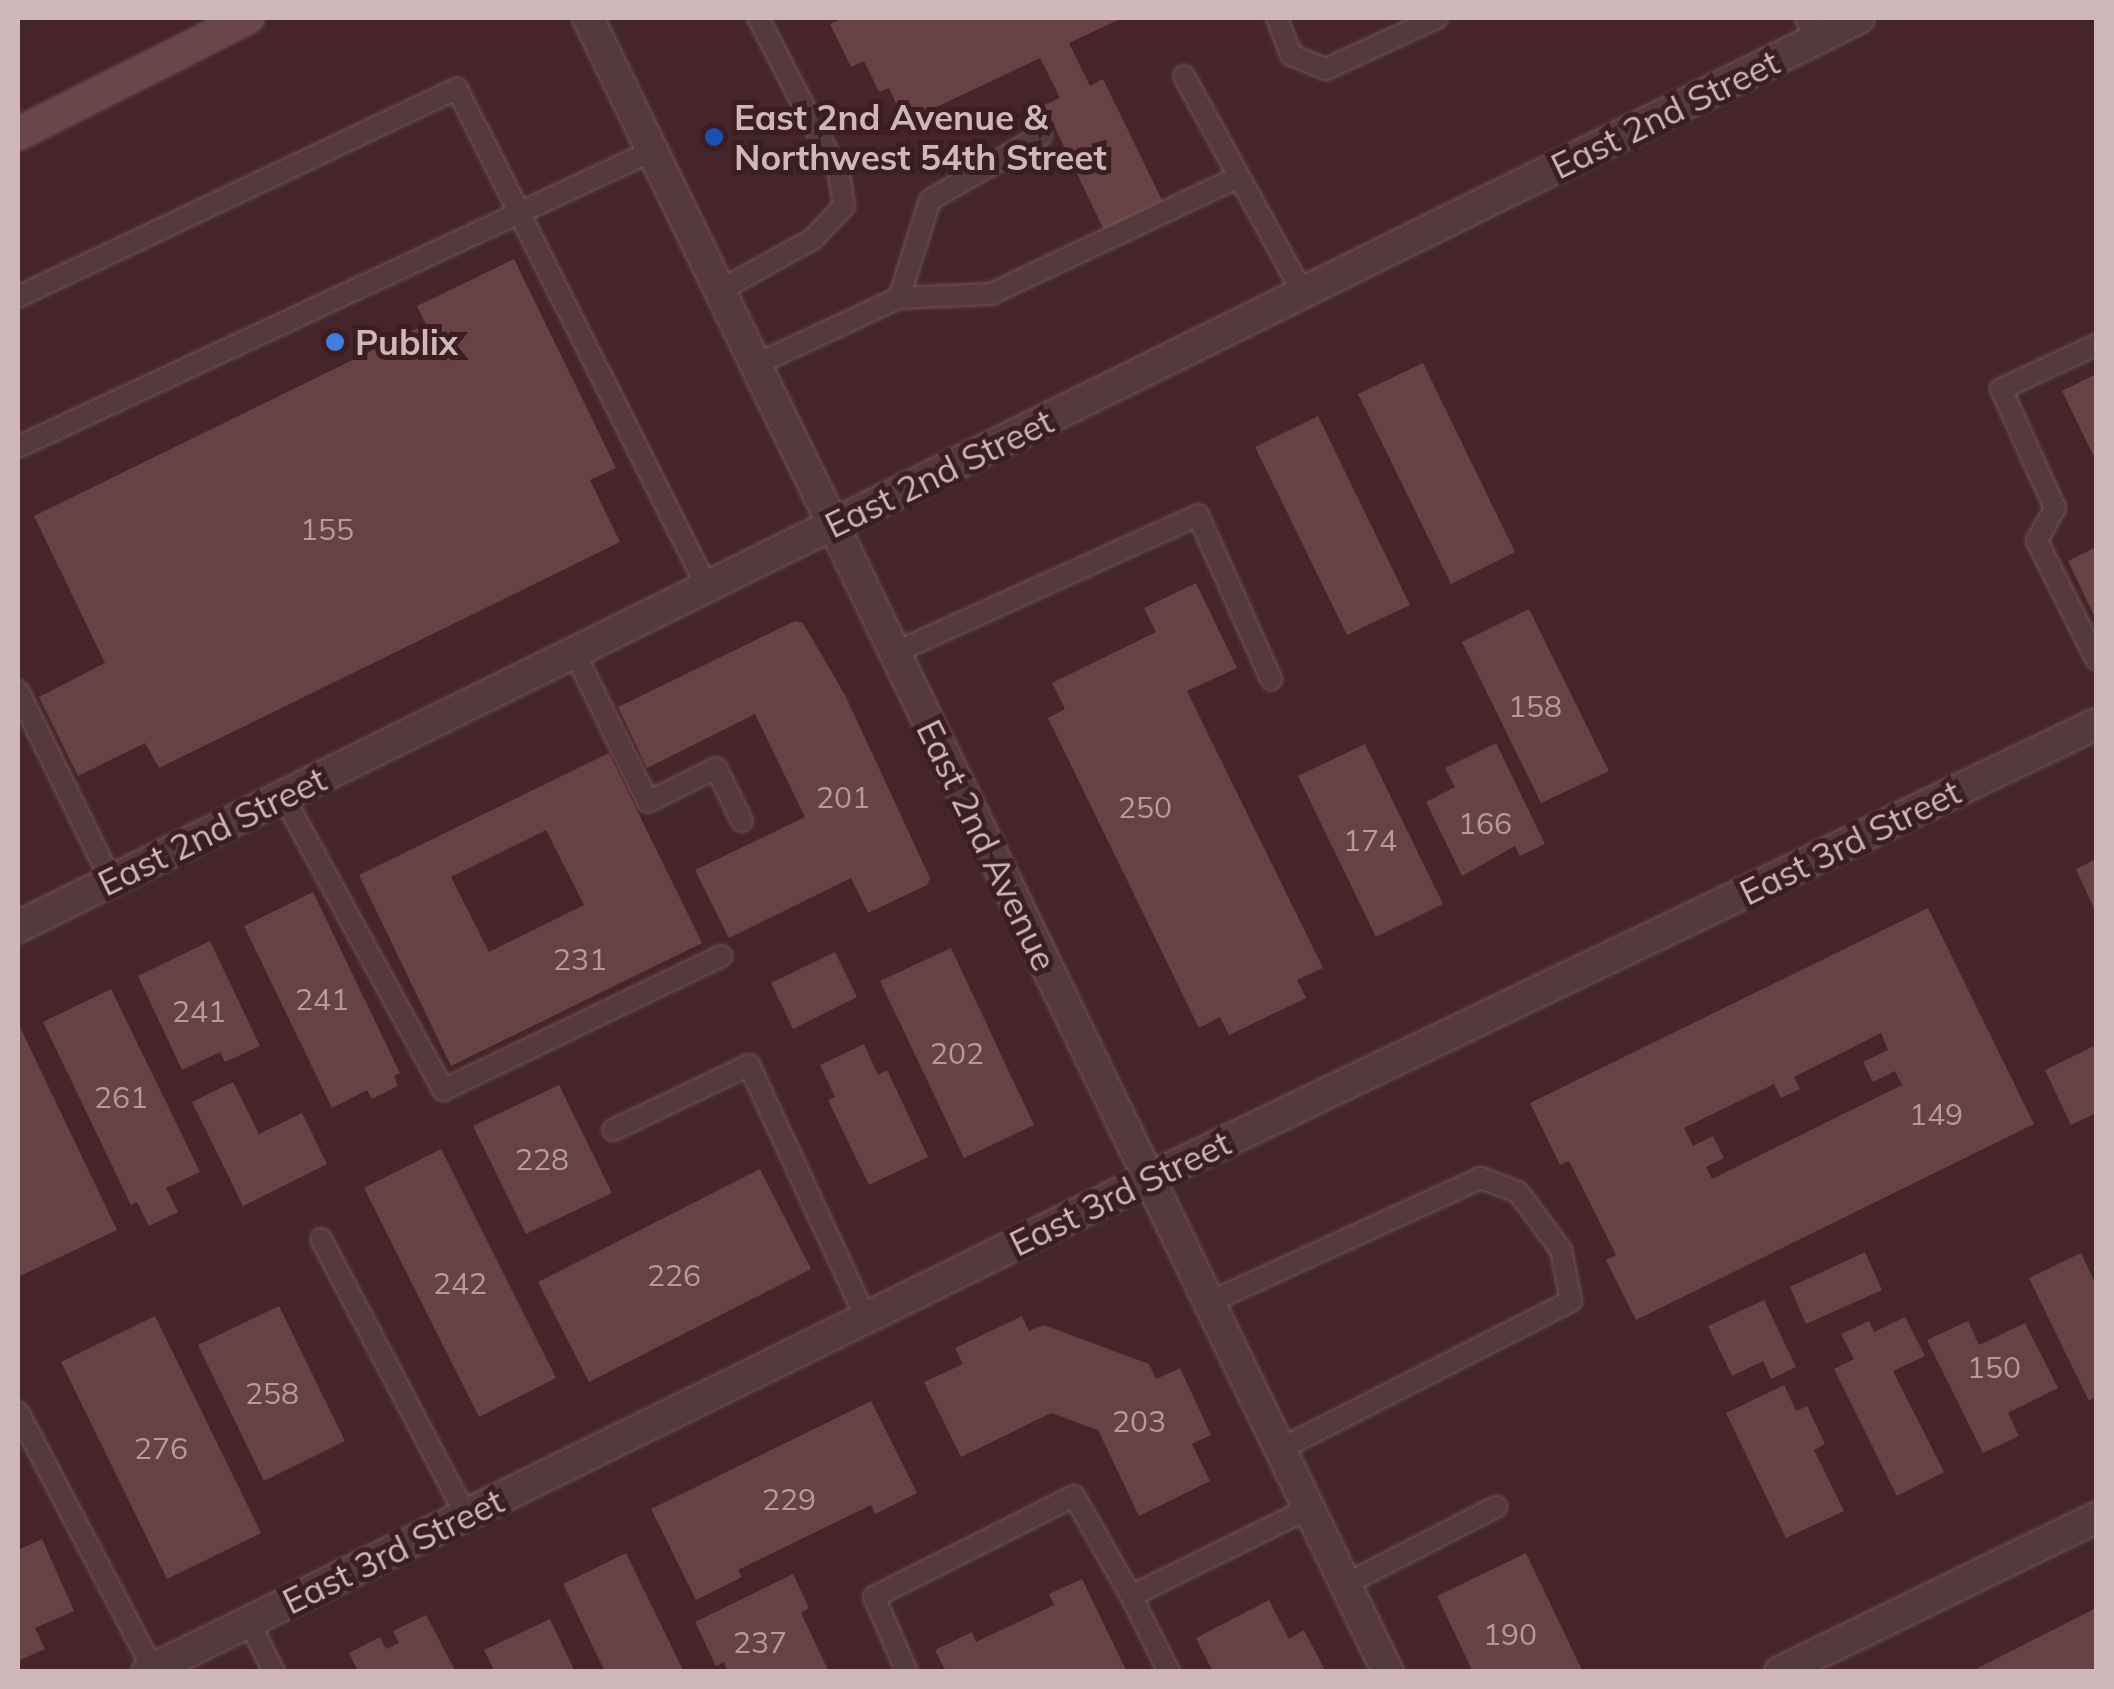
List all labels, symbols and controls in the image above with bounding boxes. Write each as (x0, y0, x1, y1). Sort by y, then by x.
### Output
street label: East 2nd Street (1544, 41, 1786, 187)
place label: East 2nd Avenue & Northwest 54th Street (734, 96, 1107, 178)
marker: East 2nd Avenue & Northwest 54th Street (703, 126, 725, 148)
place label: Publix (355, 321, 458, 363)
marker: Publix (324, 331, 346, 353)
street label: East 2nd Street (818, 400, 1060, 546)
house number: 155 (300, 511, 354, 547)
house number: 158 (1508, 688, 1562, 724)
street label: East 2nd Avenue (908, 713, 1066, 977)
street label: East 2nd Street (91, 758, 333, 904)
street label: East 3rd Street (1733, 770, 1967, 914)
house number: 201 (816, 779, 870, 815)
house number: 250 (1118, 789, 1172, 825)
house number: 166 (1458, 805, 1512, 841)
house number: 174 (1343, 822, 1397, 858)
house number: 231 (553, 941, 607, 977)
house number: 241 (295, 981, 349, 1017)
house number: 241 (172, 993, 226, 1029)
house number: 202 (930, 1035, 984, 1071)
house number: 261 (94, 1079, 148, 1115)
house number: 149 (1909, 1096, 1963, 1132)
street label: East 3rd Street (1003, 1121, 1237, 1265)
house number: 228 (515, 1141, 569, 1177)
house number: 226 (647, 1257, 701, 1293)
house number: 242 (433, 1265, 487, 1301)
house number: 150 (1967, 1349, 2021, 1385)
house number: 258 (245, 1375, 299, 1411)
house number: 203 (1112, 1403, 1166, 1439)
house number: 276 (134, 1430, 188, 1466)
street label: East 3rd Street (276, 1479, 510, 1623)
house number: 229 (762, 1481, 816, 1517)
house number: 190 (1483, 1616, 1537, 1652)
house number: 237 (733, 1624, 787, 1660)

